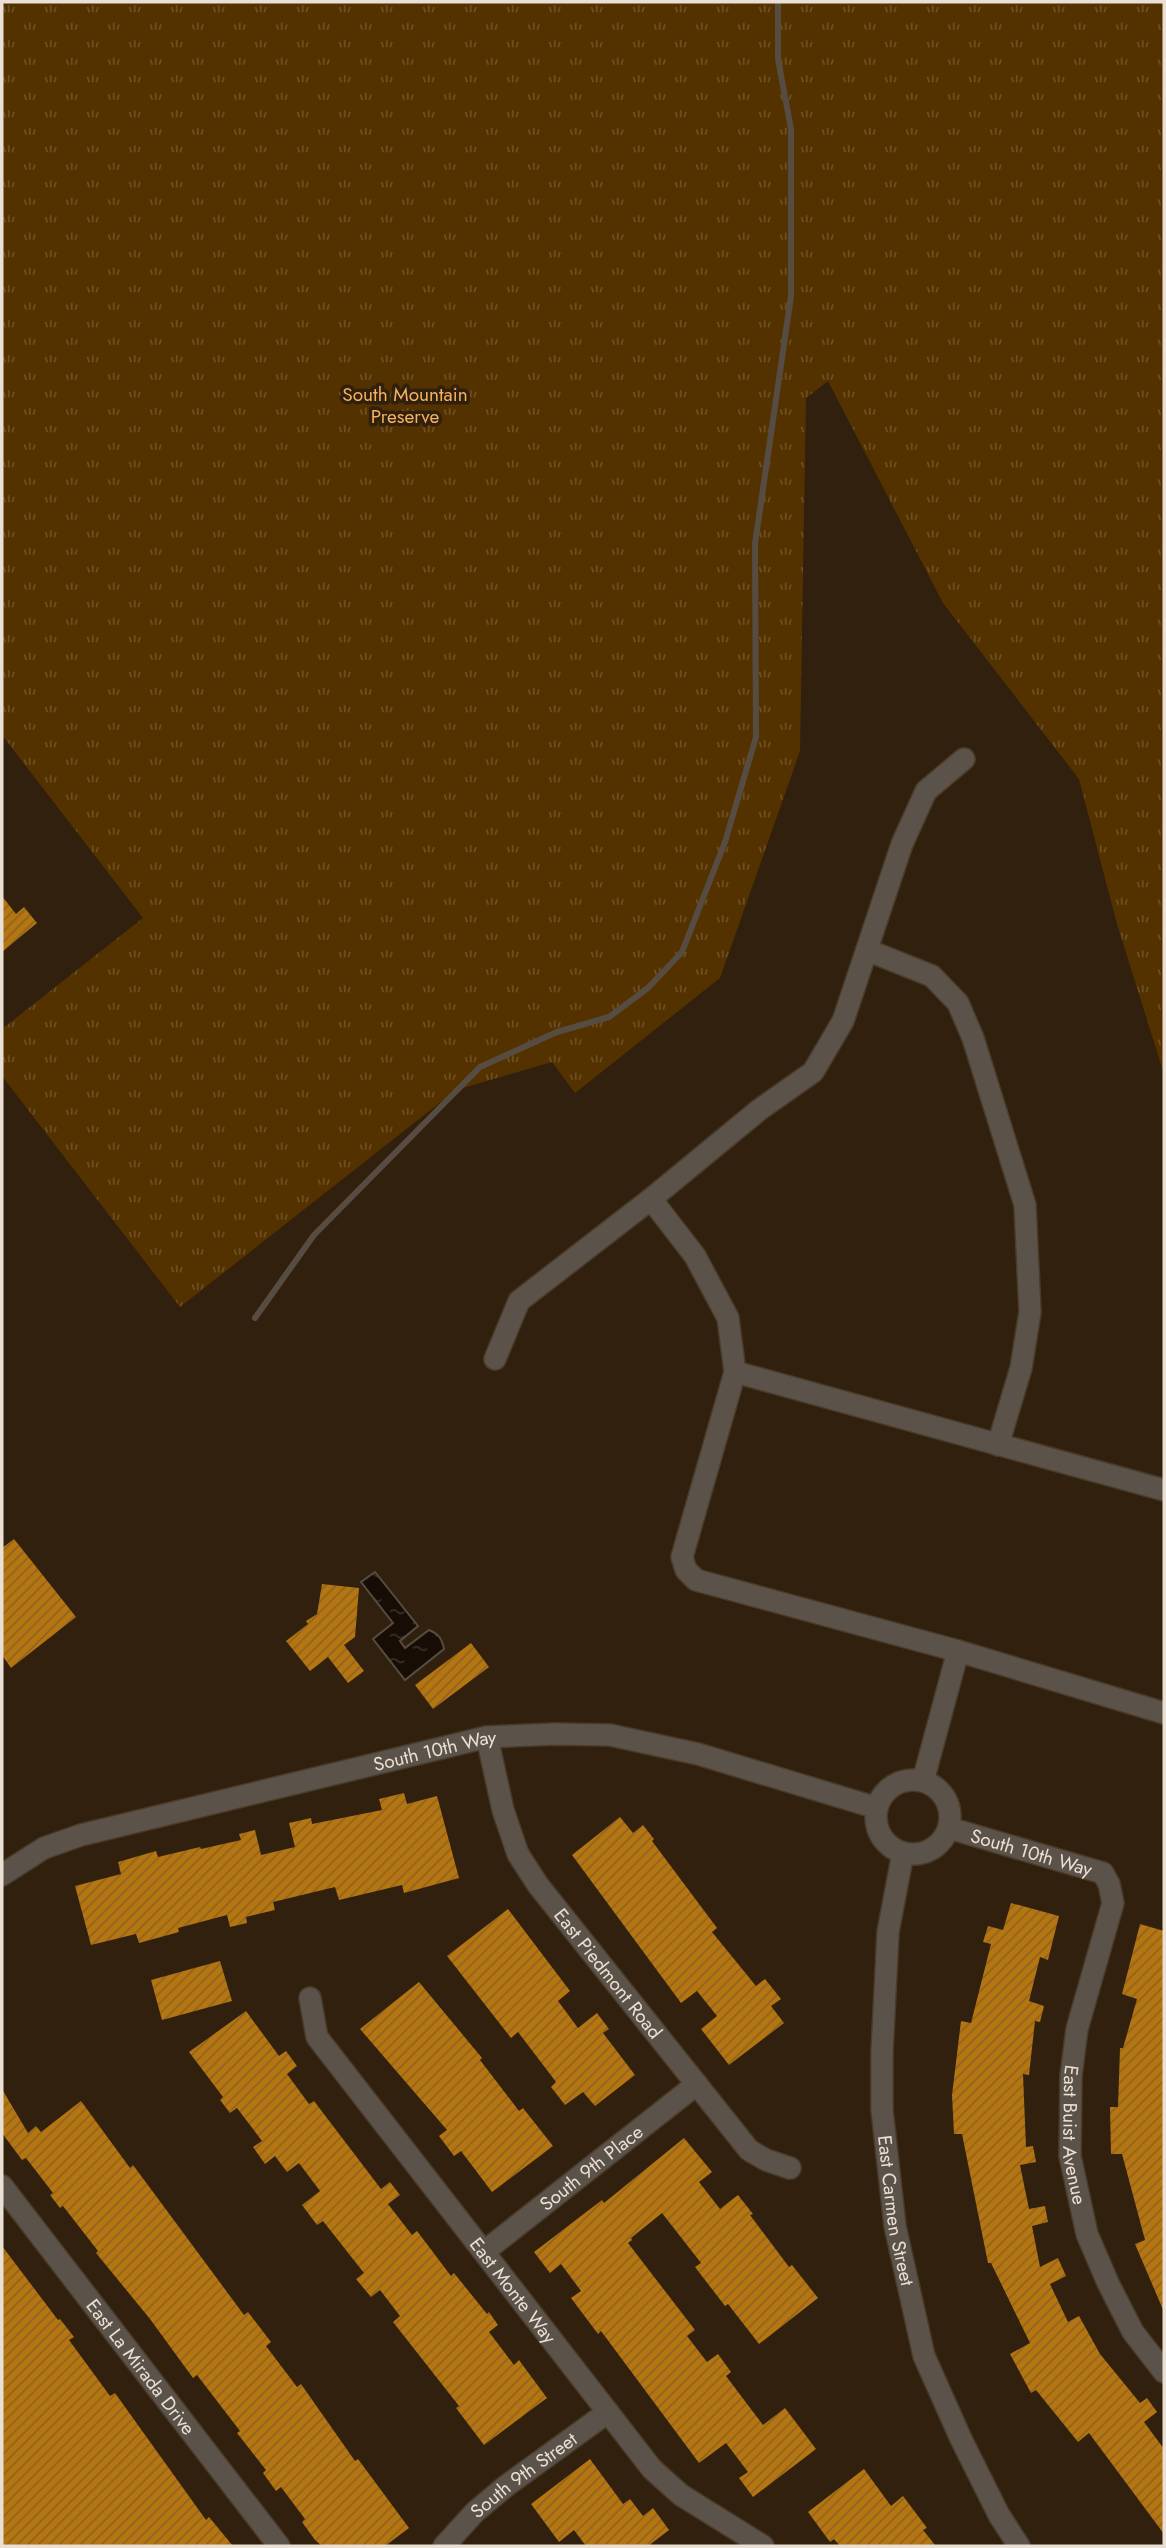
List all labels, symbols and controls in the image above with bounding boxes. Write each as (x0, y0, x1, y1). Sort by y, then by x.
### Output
park label: South Mountain Preserve (342, 381, 468, 430)
street label: South 10th Way (371, 1724, 497, 1778)
street label: South 10th Way (967, 1822, 1096, 1883)
street label: East Piedmont Road (548, 1903, 668, 2045)
street label: East Buist Avenue (1056, 2063, 1093, 2207)
street label: South 9th Place (534, 2118, 649, 2217)
street label: East Carmen Street (871, 2134, 921, 2289)
street label: East Monte Way (463, 2232, 563, 2350)
street label: East La Mirada Drive (80, 2293, 202, 2441)
street label: South 9th Street (464, 2426, 583, 2525)

